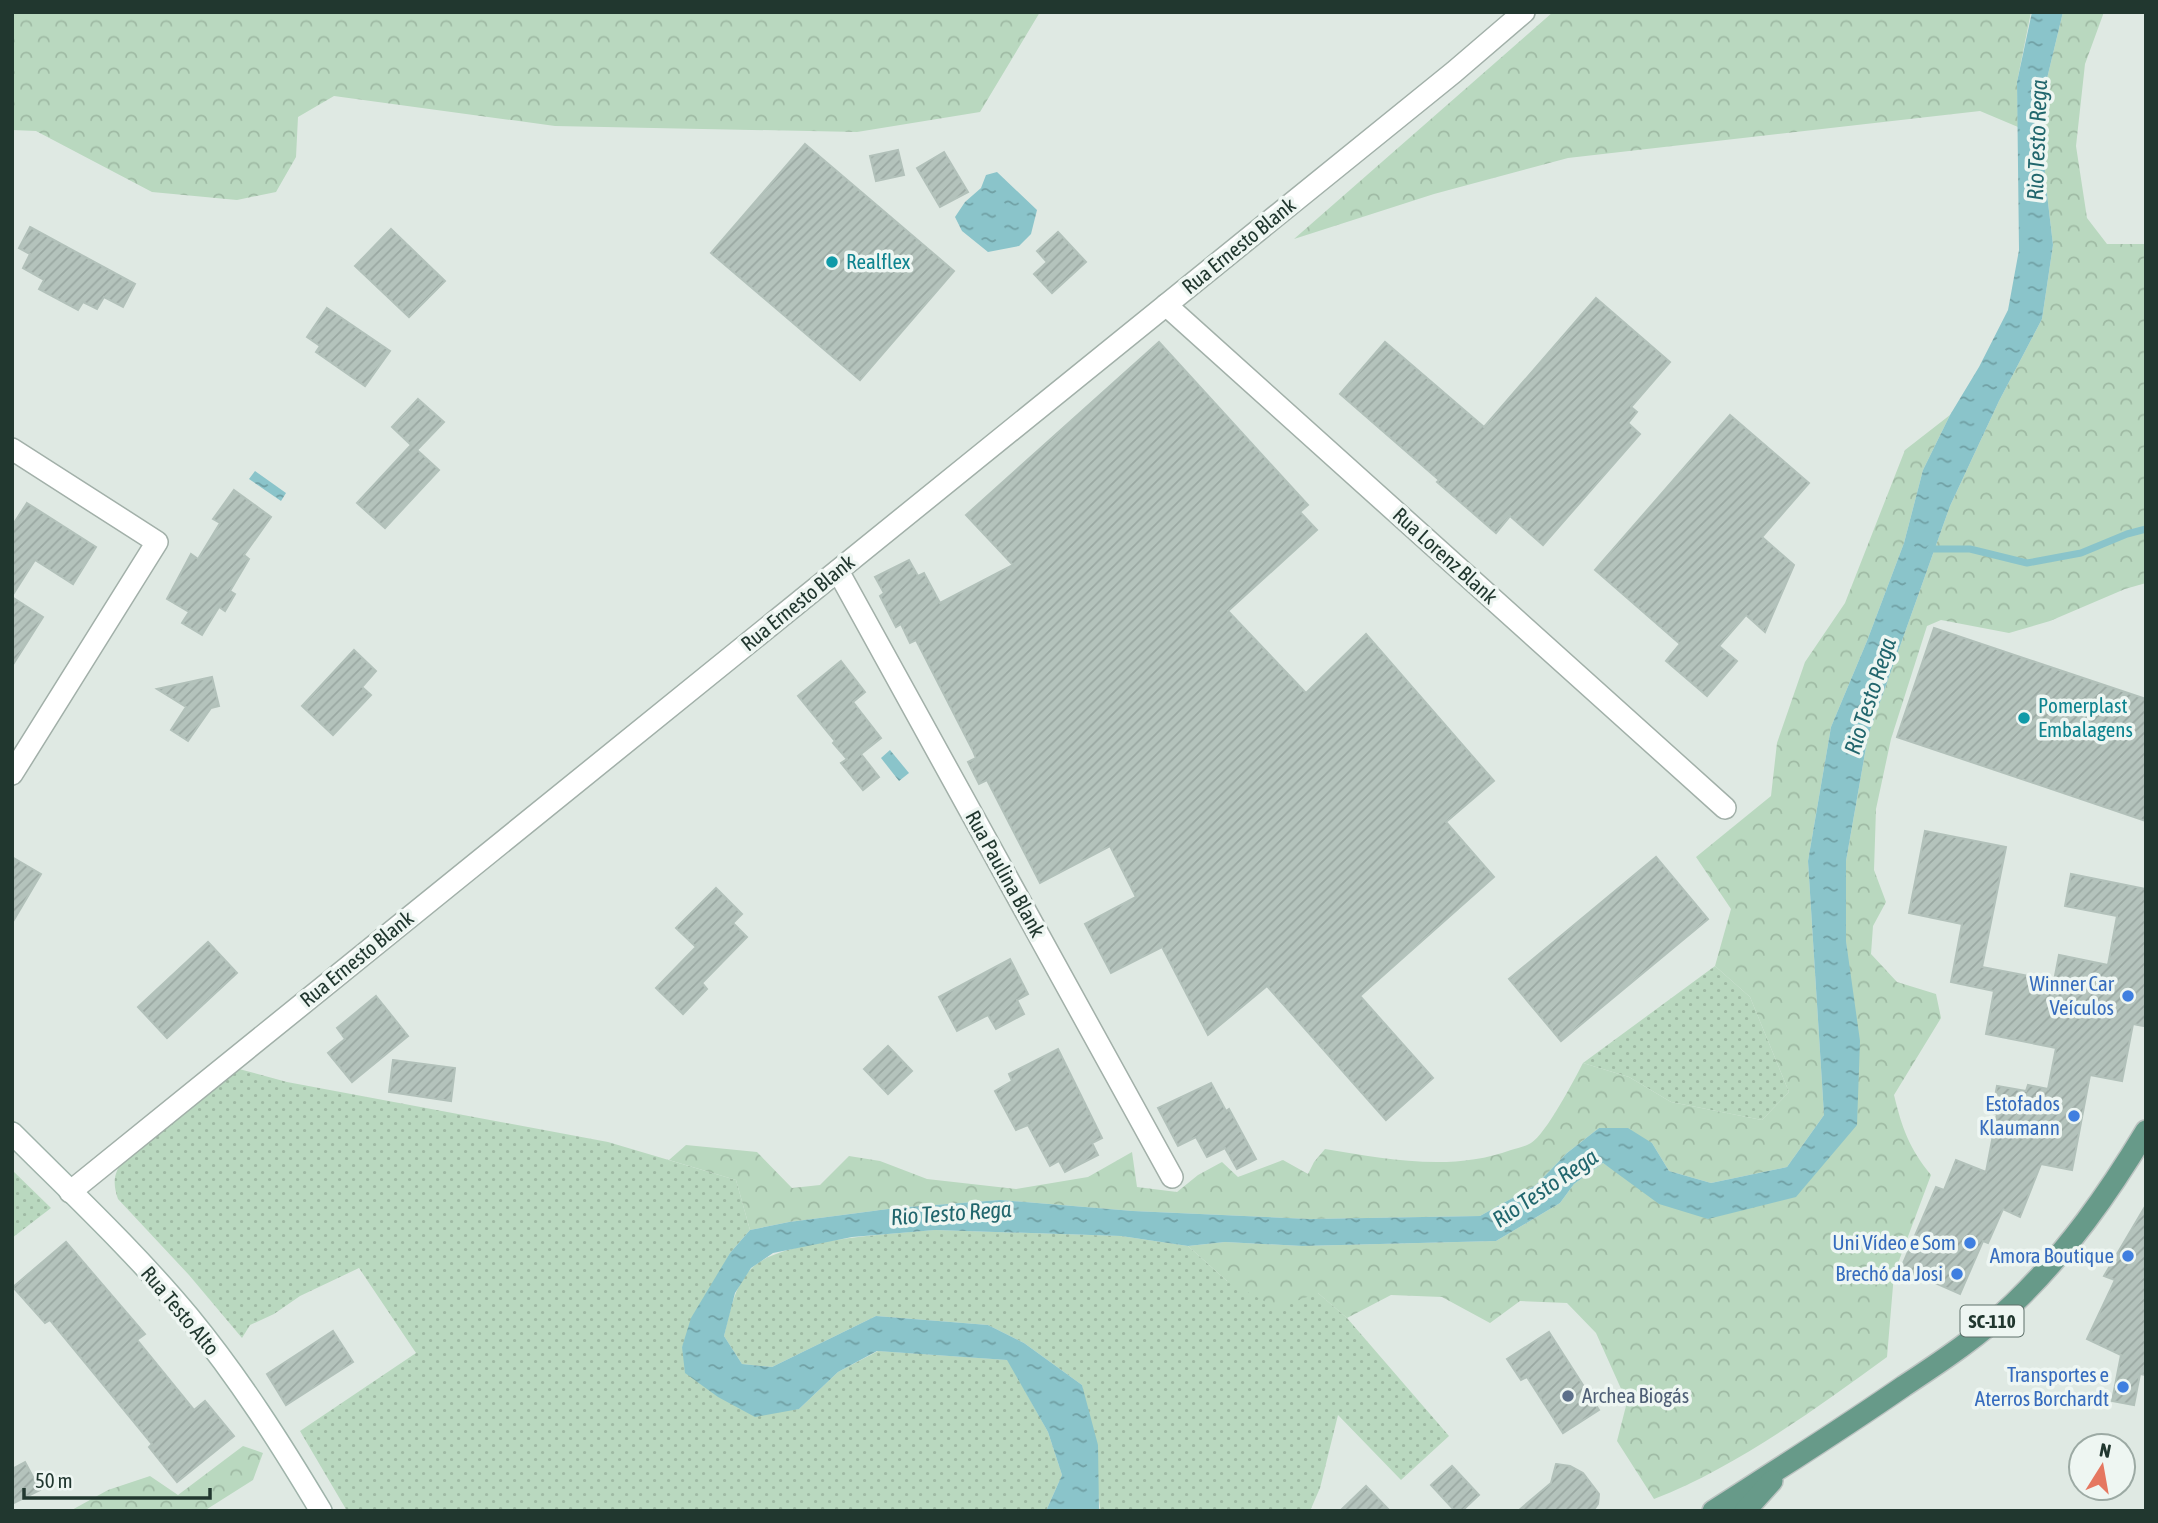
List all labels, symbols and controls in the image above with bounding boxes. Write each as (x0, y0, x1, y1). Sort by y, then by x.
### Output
water label: Rio Testo Rega (2022, 79, 2052, 201)
street label: Rua Ernesto Blank (1177, 192, 1300, 298)
place label: Realflex (846, 249, 911, 273)
marker: Realflex (824, 254, 840, 270)
street label: Rua Lorenz Blank (1388, 502, 1503, 608)
street label: Rua Ernesto Blank (736, 549, 859, 655)
water label: Rio Testo Rega (1839, 634, 1901, 758)
place label: Pomerplast Embalagens (2038, 693, 2133, 741)
marker: Pomerplast Embalagens (2016, 710, 2032, 726)
street label: Rua Paulina Blank (961, 806, 1051, 941)
street label: Rua Ernesto Blank (295, 905, 418, 1011)
place label: Winner Car Veículos (2030, 971, 2115, 1019)
marker: Winner Car Veículos (2120, 988, 2136, 1004)
place label: Estofados Klaumann (1979, 1091, 2060, 1139)
marker: Estofados Klaumann (2066, 1108, 2082, 1124)
water label: Rio Testo Rega (1488, 1143, 1603, 1233)
water label: Rio Testo Rega (890, 1196, 1013, 1230)
place label: Uni Vídeo e Som (1832, 1230, 1956, 1254)
marker: Uni Vídeo e Som (1962, 1235, 1978, 1251)
place label: Amora Boutique (1990, 1243, 2114, 1267)
marker: Amora Boutique (2120, 1248, 2136, 1264)
street label: Rua Testo Alto (137, 1261, 225, 1360)
place label: Brechó da Josi (1835, 1261, 1943, 1285)
marker: Brechó da Josi (1949, 1266, 1965, 1282)
road number: SC-110 (1960, 1306, 2024, 1336)
place label: Transportes e Aterros Borchardt (1975, 1362, 2109, 1410)
marker: Transportes e Aterros Borchardt (2115, 1379, 2131, 1395)
place label: Archea Biogás (1582, 1383, 1689, 1407)
marker: Archea Biogás (1560, 1388, 1576, 1404)
north arrow (2067, 1432, 2137, 1502)
text: N (2098, 1438, 2113, 1462)
scale bar (24, 1456, 210, 1500)
text: 50 m (35, 1468, 73, 1492)

